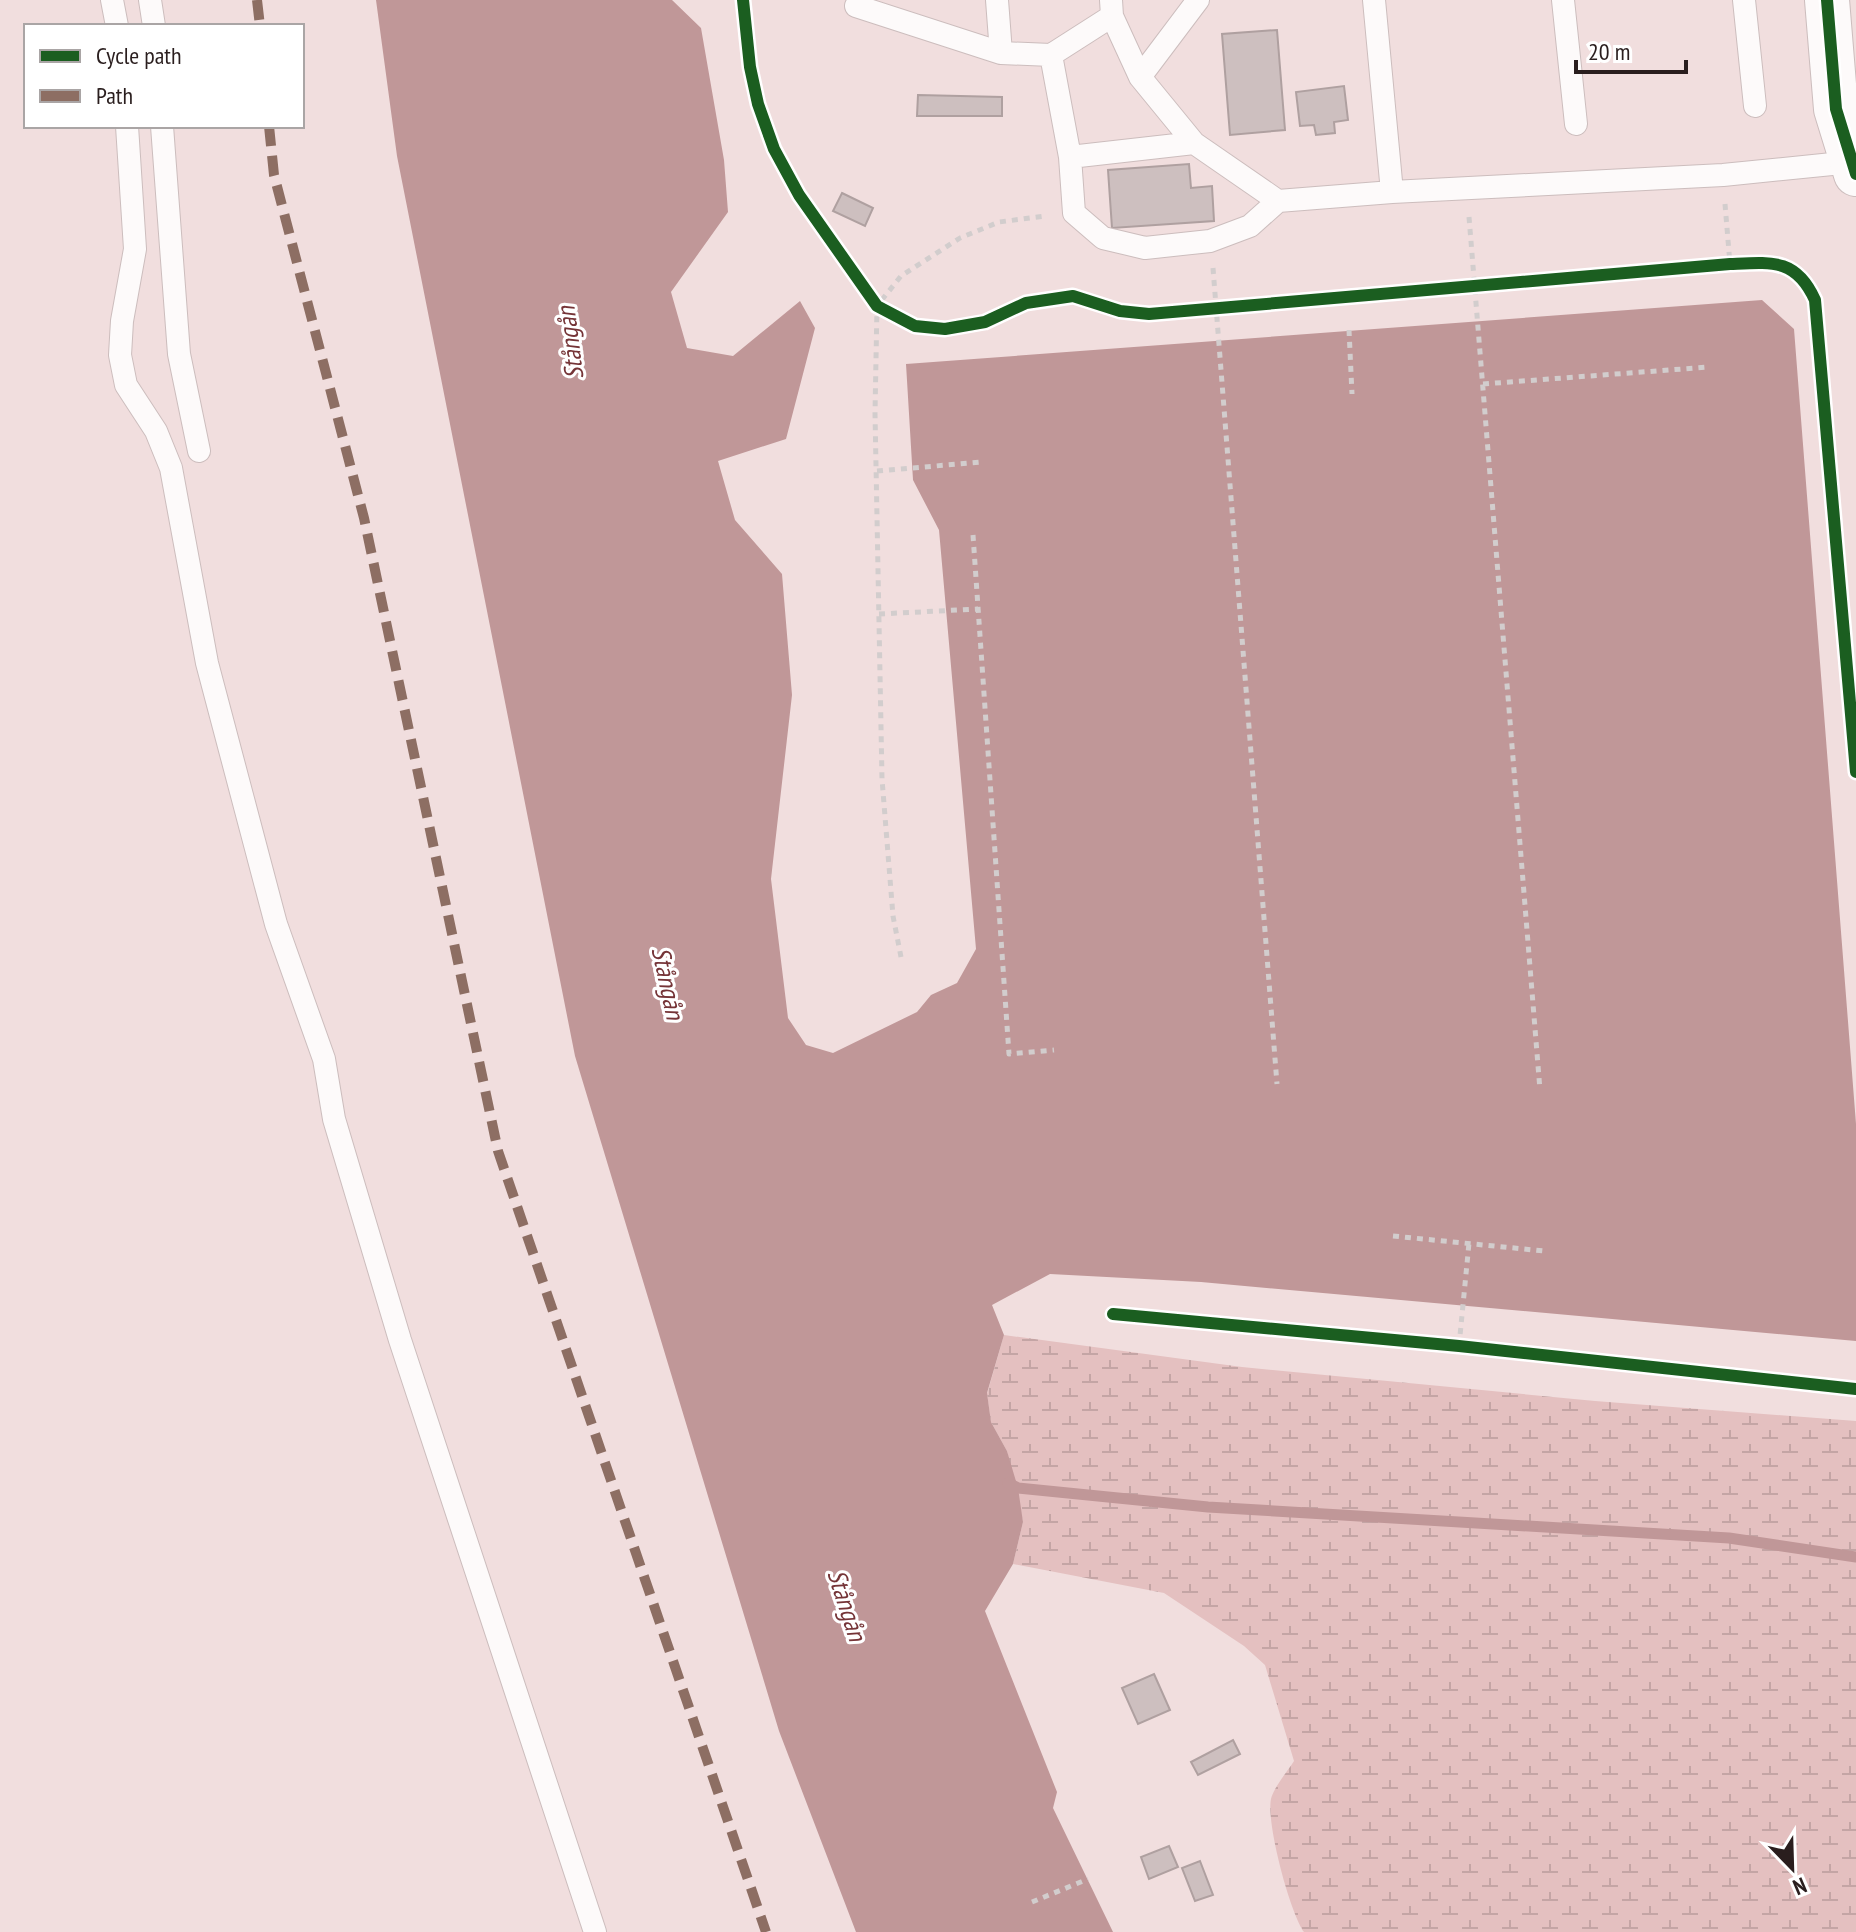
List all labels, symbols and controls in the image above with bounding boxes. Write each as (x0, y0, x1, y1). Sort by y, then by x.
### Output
legend (24, 24, 304, 128)
scale bar (1576, 24, 1686, 74)
text: 20 m (1588, 36, 1630, 67)
text: Cycle path (96, 40, 182, 71)
text: Path (96, 80, 133, 111)
water label: Stångån (548, 303, 590, 381)
water label: Stångån (645, 944, 693, 1024)
water label: Stångån (820, 1565, 875, 1646)
north arrow (1752, 1828, 1832, 1908)
text: N (1789, 1871, 1811, 1902)

